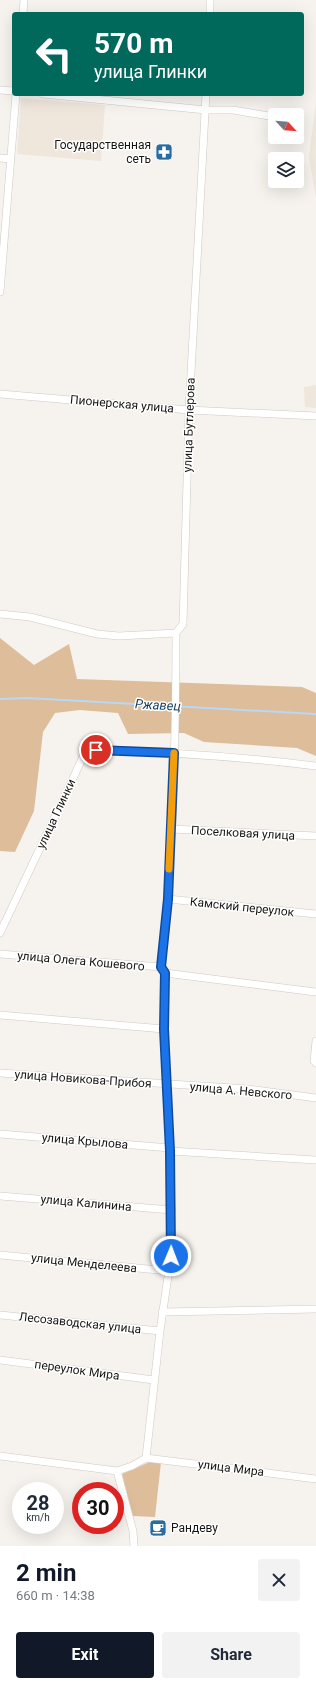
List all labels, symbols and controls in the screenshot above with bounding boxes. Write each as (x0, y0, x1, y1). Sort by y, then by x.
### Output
text: 570 m (94, 27, 173, 60)
icon: left (28, 28, 80, 80)
text: улица Глинки (94, 61, 207, 82)
north arrow (268, 108, 304, 144)
map controls (268, 108, 304, 188)
place label: Государственная сеть (54, 138, 151, 166)
pharmacy icon: Государственная сеть (154, 142, 174, 162)
button: layers (268, 152, 304, 188)
street label: улица Бутлерова (180, 377, 198, 473)
street label: Пионерская улица (70, 392, 174, 416)
water label: Ржавец (135, 696, 181, 714)
pin (79, 733, 113, 767)
icon: arrive (85, 739, 107, 761)
street label: улица Глинки (34, 777, 78, 851)
street label: Поселковая улица (191, 823, 295, 843)
street label: Камский переулок (189, 895, 295, 919)
street label: улица Олега Кошевого (17, 948, 145, 974)
street label: улица Новикова-Прибоя (14, 1067, 152, 1091)
street label: улица А. Невского (189, 1080, 293, 1102)
street label: улица Крылова (41, 1130, 129, 1152)
street label: улица Калинина (40, 1192, 132, 1214)
position arrow (150, 1235, 192, 1277)
street label: улица Менделеева (30, 1250, 138, 1276)
street label: Лесозаводская улица (18, 1310, 142, 1336)
street label: переулок Мира (34, 1357, 120, 1383)
street label: улица Мира (197, 1457, 265, 1479)
speed limit sign: 30 (72, 1482, 124, 1534)
text: 28 (27, 1491, 49, 1515)
text: km/h (26, 1512, 50, 1523)
cafe icon: Рандеву (148, 1518, 168, 1538)
place label: Рандеву (171, 1521, 218, 1535)
text: 2 min (16, 1559, 76, 1587)
button: close (258, 1559, 300, 1601)
text: 660 m · 14:38 (16, 1588, 95, 1603)
button: Exit (16, 1632, 154, 1678)
button: Share (162, 1632, 300, 1678)

